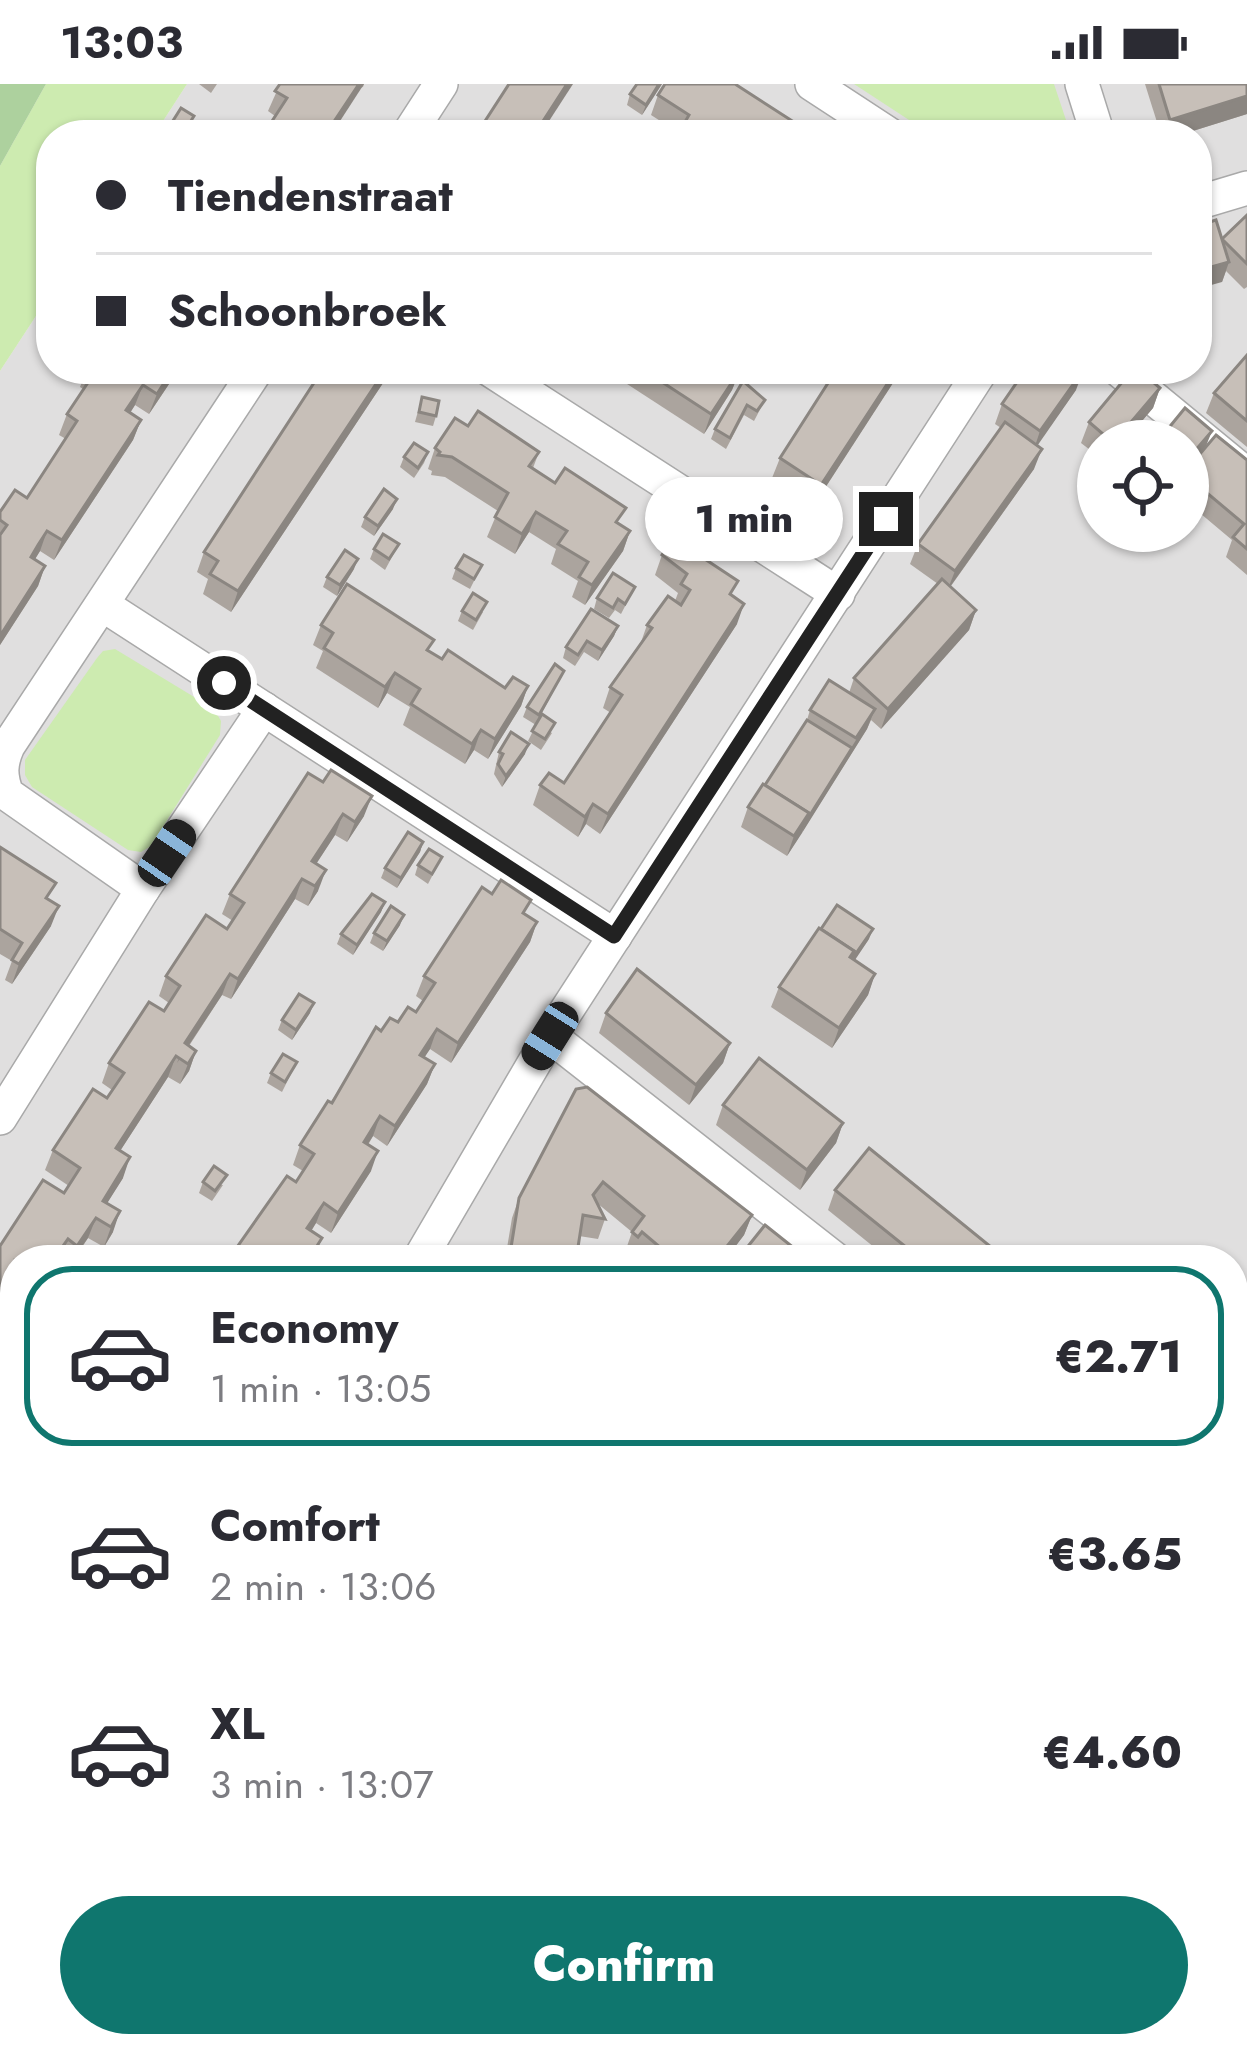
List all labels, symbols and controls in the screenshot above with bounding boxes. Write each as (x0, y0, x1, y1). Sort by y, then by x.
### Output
text: 13:03 (60, 10, 183, 75)
text: Tiendenstraat (168, 163, 453, 228)
text: Schoonbroek (168, 278, 447, 343)
map controls (1077, 420, 1209, 552)
button: locate (1077, 420, 1209, 552)
callout: 1 min (646, 477, 844, 561)
text: 1 min (695, 490, 793, 547)
route end (859, 492, 913, 546)
route start (197, 656, 251, 710)
car (132, 813, 202, 893)
car (516, 996, 584, 1076)
text: Economy (210, 1295, 398, 1360)
icon: car (66, 1302, 174, 1410)
text: €2.71 (1054, 1324, 1182, 1389)
text: 1 min · 13:05 (210, 1360, 431, 1417)
text: Comfort (210, 1493, 380, 1558)
icon: car (66, 1500, 174, 1608)
text: €3.65 (1047, 1522, 1182, 1587)
text: 2 min · 13:06 (210, 1558, 436, 1615)
text: XL (210, 1691, 265, 1756)
icon: car (66, 1698, 174, 1806)
text: €4.60 (1042, 1720, 1182, 1785)
text: 3 min · 13:07 (210, 1756, 434, 1813)
button: Confirm (60, 1896, 1188, 2034)

